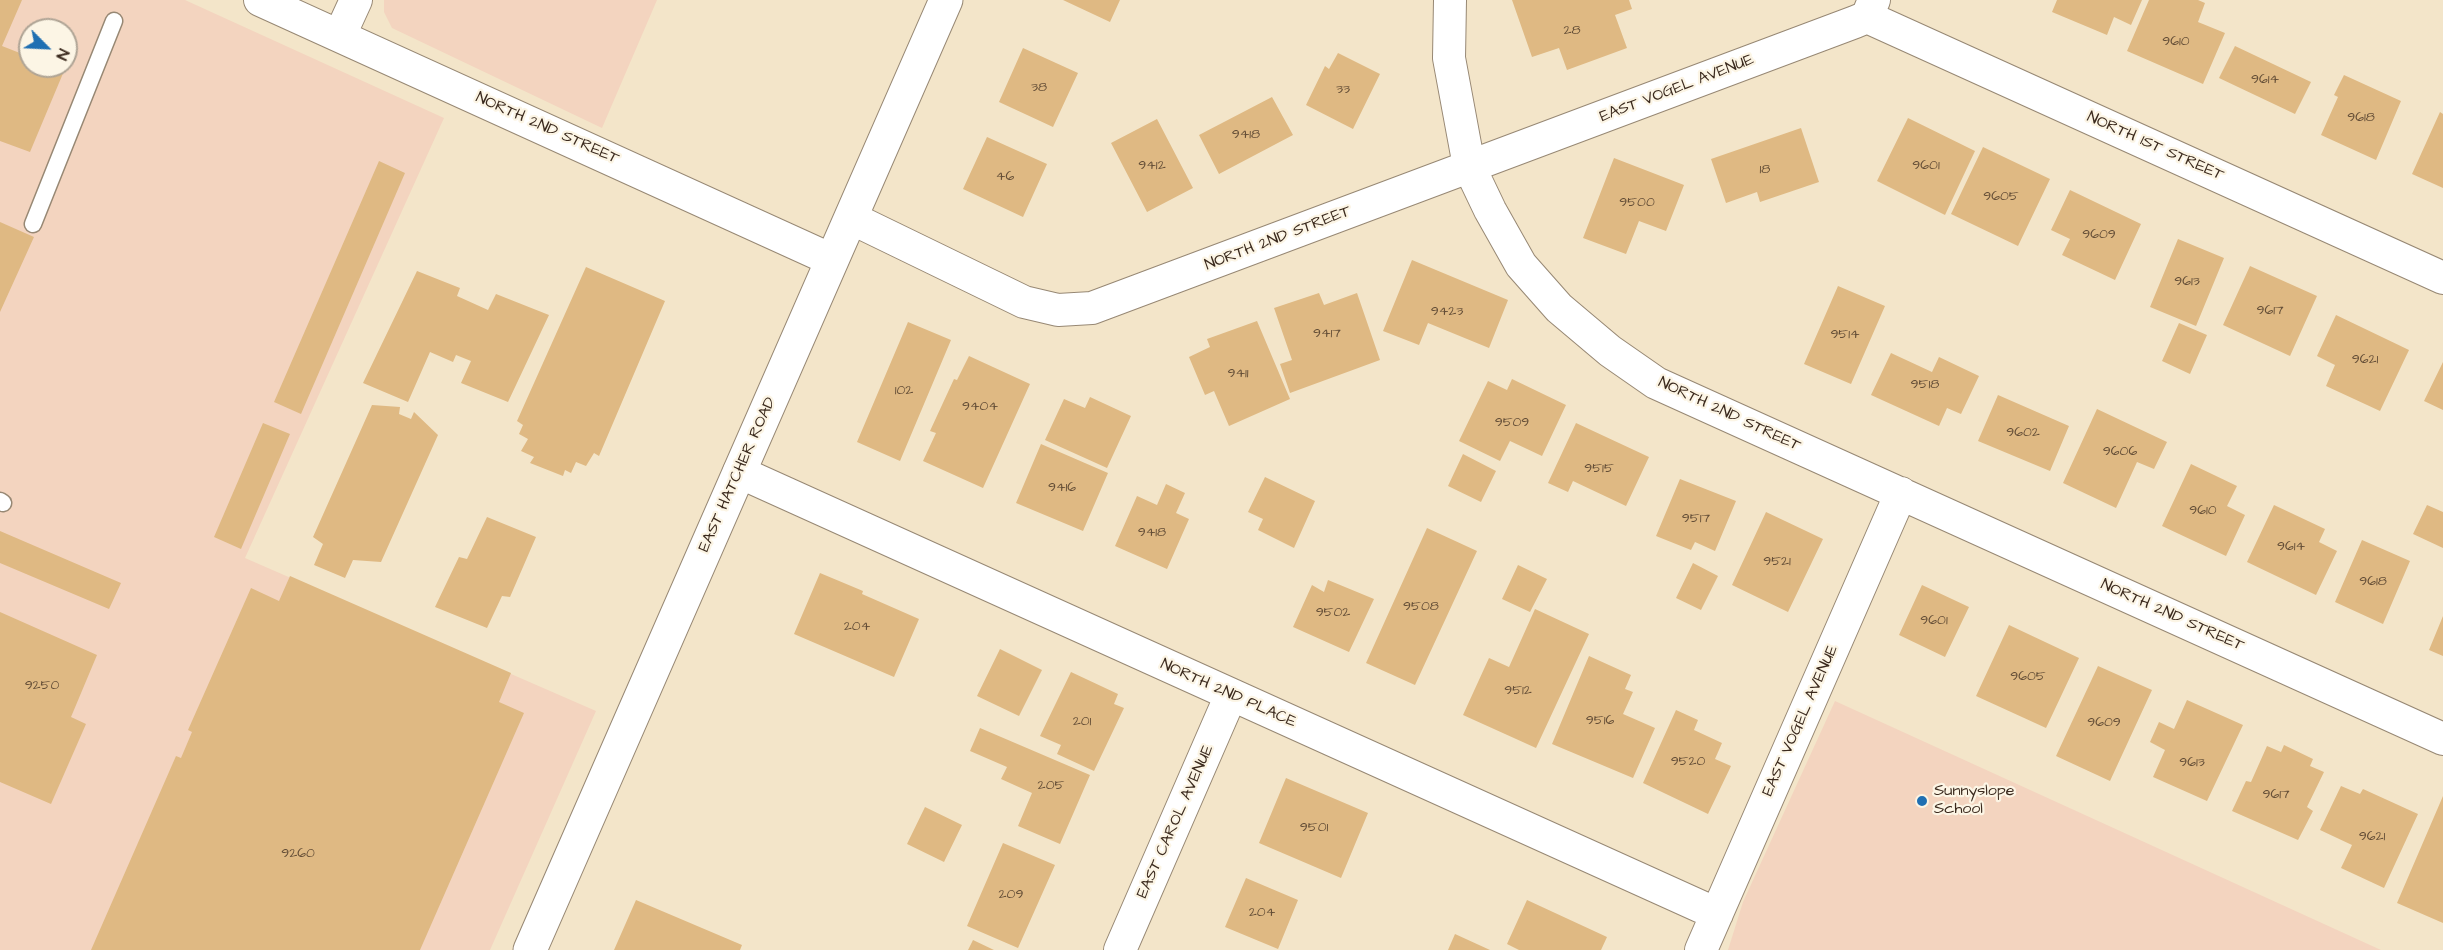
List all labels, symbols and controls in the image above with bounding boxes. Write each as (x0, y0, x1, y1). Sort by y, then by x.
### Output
north arrow (18, 18, 78, 78)
house number: 28 (1563, 23, 1581, 39)
house number: 9610 (2162, 34, 2190, 50)
text: N (51, 45, 75, 64)
street label: EAST VOGEL AVENUE (1597, 51, 1757, 127)
house number: 9614 (2251, 72, 2279, 88)
house number: 38 (1031, 80, 1047, 96)
house number: 33 (1336, 82, 1350, 98)
street label: NORTH 2ND STREET (472, 89, 622, 169)
street label: NORTH 1ST STREET (2084, 108, 2226, 186)
house number: 9618 (2347, 110, 2375, 126)
house number: 9418 (1232, 127, 1260, 143)
house number: 9412 (1138, 158, 1166, 174)
house number: 9601 (1912, 158, 1940, 174)
house number: 18 (1760, 162, 1770, 178)
house number: 46 (996, 169, 1014, 185)
house number: 9605 (1983, 189, 2019, 205)
house number: 9500 (1619, 195, 1655, 211)
street label: NORTH 2ND STREET (1202, 202, 1354, 276)
house number: 9609 (2082, 227, 2116, 243)
house number: 9613 (2174, 274, 2200, 290)
house number: 9617 (2256, 303, 2284, 319)
house number: 9423 (1431, 304, 1463, 320)
house number: 9417 (1313, 326, 1341, 342)
house number: 9514 (1830, 327, 1860, 343)
house number: 9621 (2352, 352, 2378, 368)
house number: 9411 (1227, 366, 1249, 382)
street label: NORTH 2ND STREET (1655, 374, 1803, 456)
house number: 9518 (1911, 377, 1939, 393)
house number: 102 (895, 383, 913, 399)
street label: EAST HATCHER ROAD (695, 395, 781, 555)
house number: 9404 (962, 399, 998, 415)
house number: 9509 (1495, 415, 1529, 431)
house number: 9602 (2006, 425, 2040, 441)
house number: 9606 (2103, 444, 2137, 460)
house number: 9515 (1584, 461, 1614, 477)
house number: 9416 (1048, 480, 1076, 496)
house number: 9610 (2189, 503, 2217, 519)
house number: 9517 (1682, 511, 1710, 527)
house number: 9418 (1138, 525, 1166, 541)
house number: 9614 (2277, 539, 2305, 555)
house number: 9521 (1763, 554, 1791, 570)
house number: 9618 (2359, 574, 2387, 590)
street label: NORTH 2ND STREET (2097, 576, 2247, 656)
house number: 9508 (1403, 599, 1439, 615)
house number: 9502 (1316, 605, 1350, 621)
house number: 9601 (1920, 613, 1948, 629)
house number: 204 (844, 619, 870, 635)
street label: EAST VOGEL AVENUE (1759, 642, 1843, 800)
street label: NORTH 2ND PLACE (1157, 655, 1299, 733)
house number: 9605 (2010, 669, 2046, 685)
house number: 9250 (25, 678, 59, 694)
house number: 9512 (1504, 683, 1532, 699)
house number: 9516 (1586, 713, 1614, 729)
house number: 201 (1073, 714, 1091, 730)
house number: 9609 (2087, 715, 2121, 731)
street label: EAST CAROL AVENUE (1134, 742, 1218, 902)
house number: 9520 (1671, 754, 1705, 770)
house number: 9613 (2179, 755, 2205, 771)
house number: 205 (1038, 778, 1064, 794)
place label: Sunnyslope School (1934, 782, 2014, 820)
house number: 9617 (2262, 787, 2290, 803)
marker: Sunnyslope School (1915, 794, 1929, 808)
house number: 9501 (1300, 820, 1328, 836)
house number: 9621 (2359, 829, 2385, 845)
house number: 9260 (281, 846, 315, 862)
house number: 209 (999, 887, 1023, 903)
house number: 204 (1249, 905, 1275, 921)

